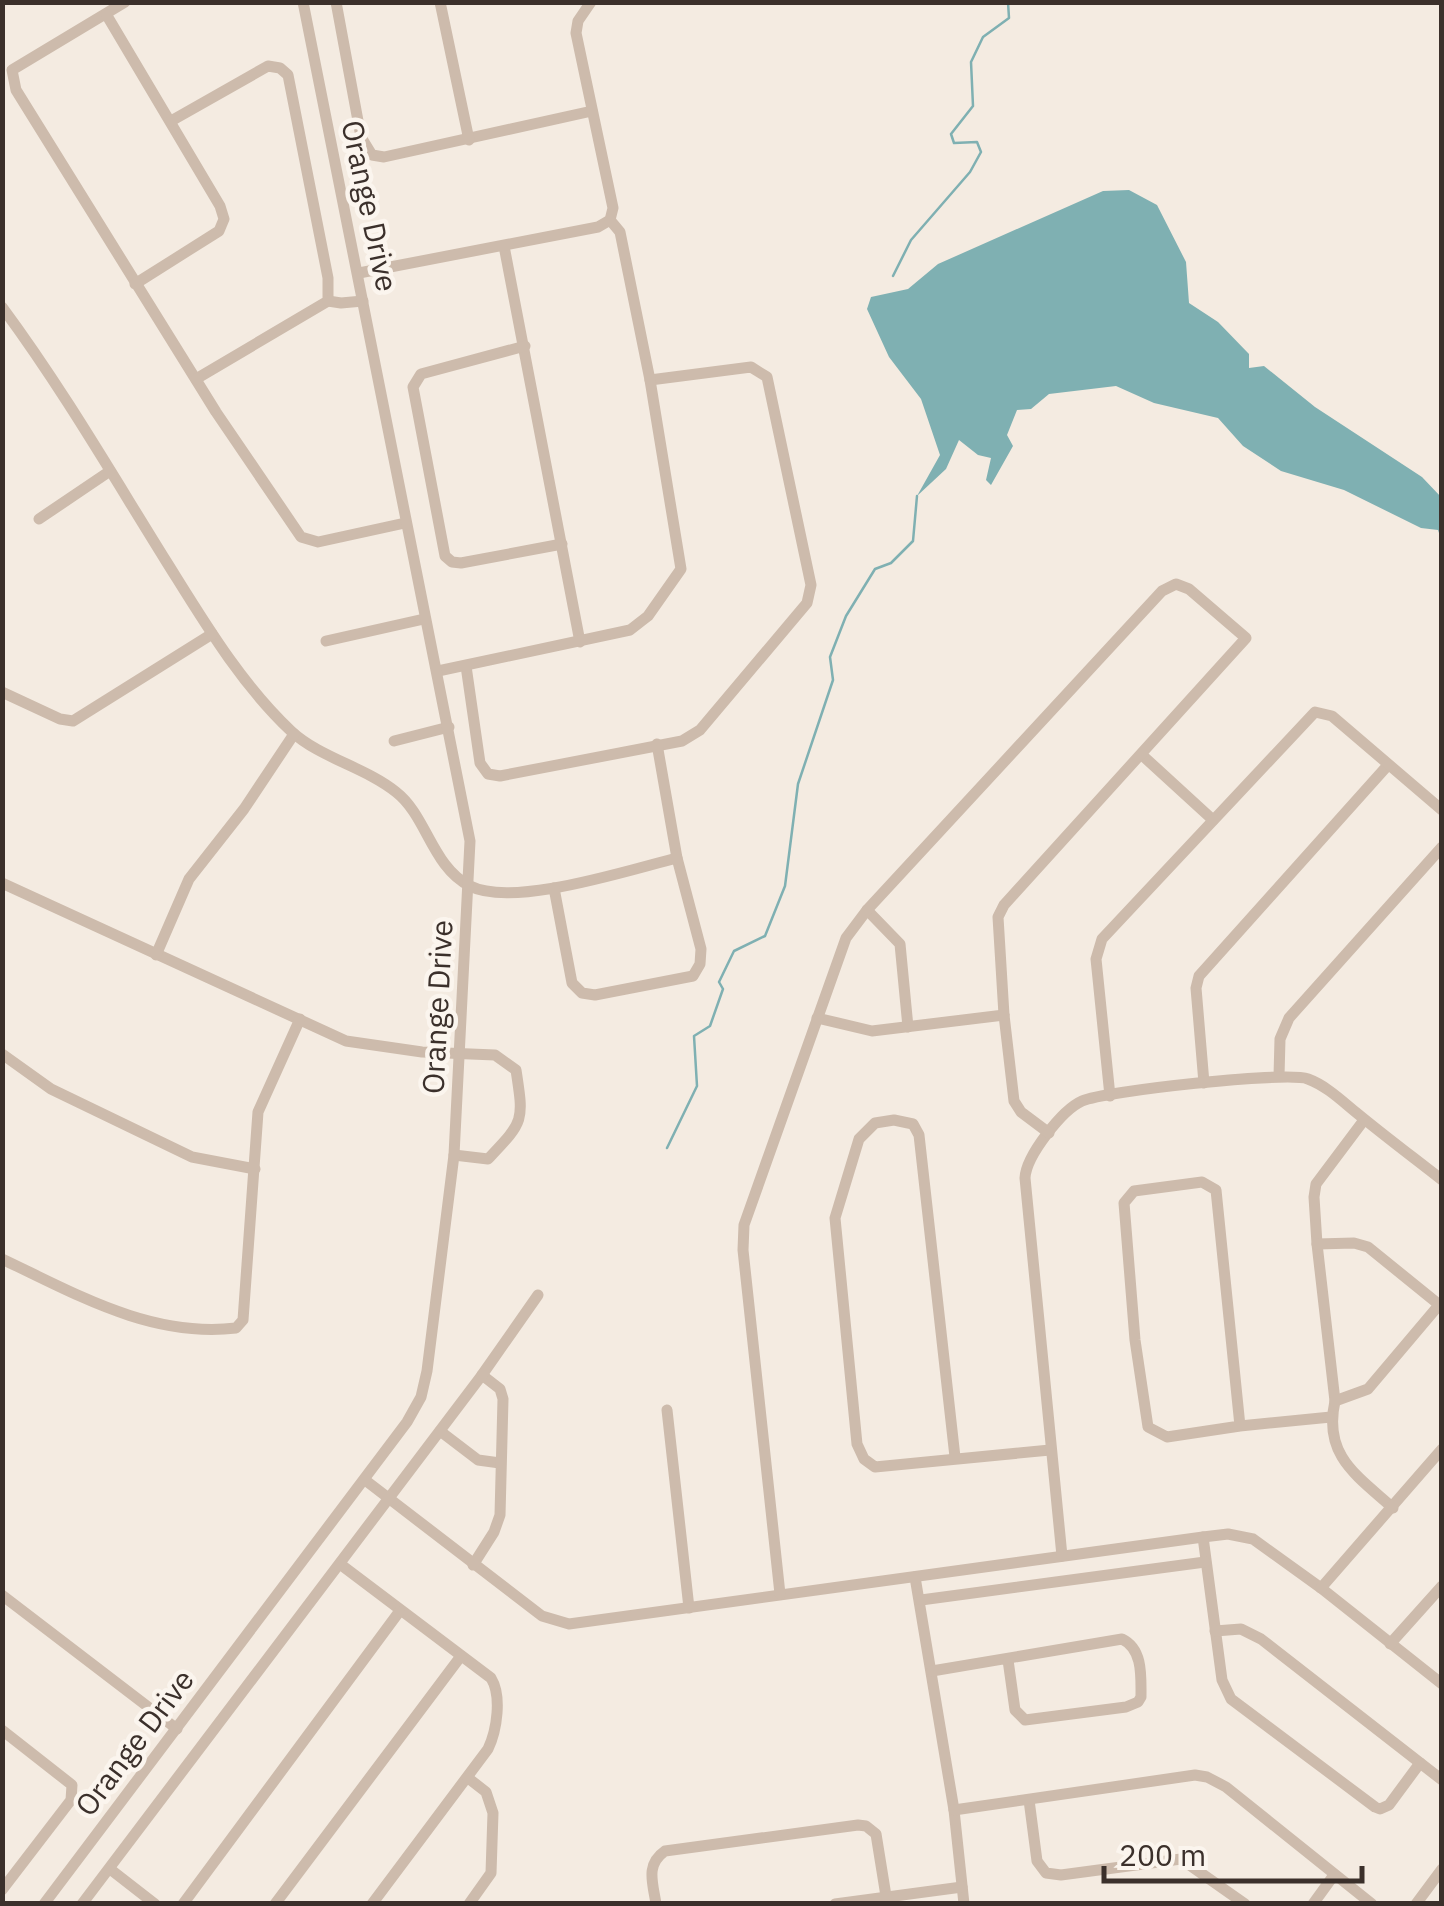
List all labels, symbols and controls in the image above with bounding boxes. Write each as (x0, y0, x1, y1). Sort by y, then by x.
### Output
street label: Orange Drive (333, 117, 408, 295)
street label: Orange Drive (412, 919, 461, 1095)
street label: Orange Drive (66, 1661, 202, 1823)
scale bar (1104, 1821, 1362, 1883)
text: 200 m (1119, 1835, 1206, 1874)

